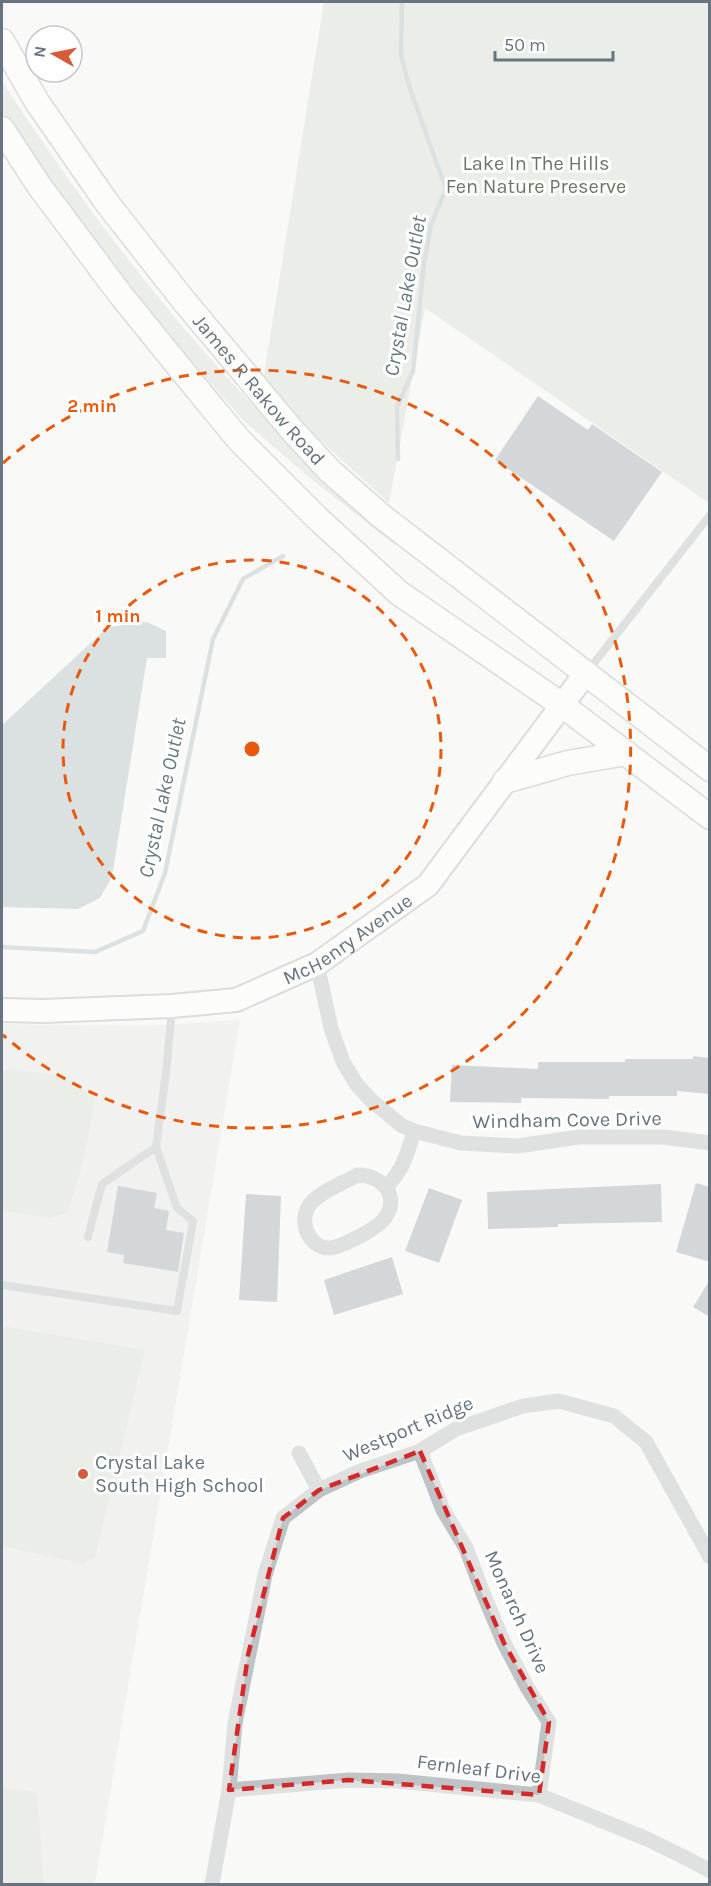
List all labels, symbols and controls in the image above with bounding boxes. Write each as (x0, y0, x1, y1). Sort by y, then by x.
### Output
north arrow (24, 24, 84, 84)
scale bar (495, 24, 614, 62)
text: 50 m (504, 34, 546, 56)
text: N (29, 45, 50, 59)
park label: Lake In The Hills Fen Nature Preserve (446, 152, 626, 198)
water label: Crystal Lake Outlet (379, 213, 431, 378)
street label: James R Rakow Road (188, 309, 330, 470)
text: 2 min (67, 395, 117, 417)
text: 1 min (95, 605, 141, 627)
water label: Crystal Lake Outlet (133, 715, 191, 880)
centre of rings (242, 739, 262, 759)
street label: McHenry Avenue (279, 888, 417, 989)
street label: Windham Cove Drive (472, 1107, 662, 1133)
street label: Westport Ridge (339, 1391, 477, 1467)
place label: Crystal Lake South High School (95, 1451, 264, 1497)
marker: Crystal Lake South High School (76, 1467, 90, 1481)
street label: Monarch Drive (480, 1547, 554, 1677)
street label: Fernleaf Drive (416, 1750, 542, 1788)

